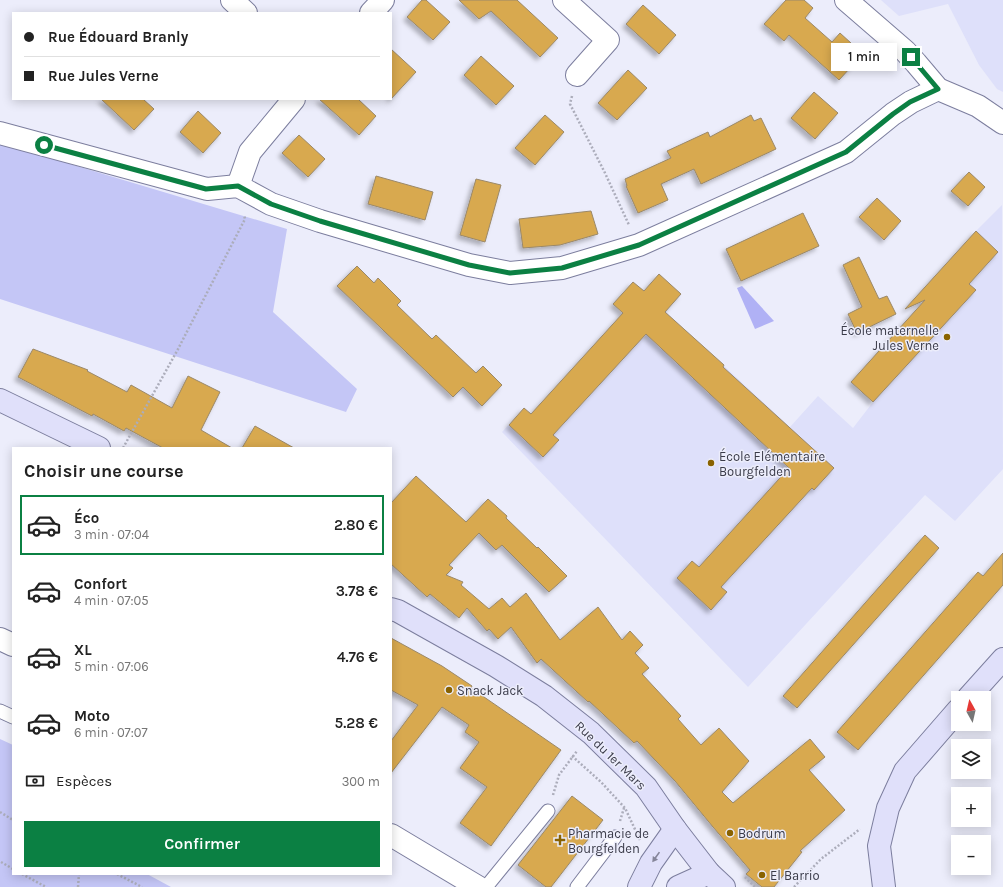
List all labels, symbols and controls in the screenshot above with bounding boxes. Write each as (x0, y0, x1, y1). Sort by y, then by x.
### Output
text: Rue Édouard Branly (48, 28, 188, 46)
callout: 1 min (831, 43, 897, 71)
route end (902, 48, 920, 66)
text: 1 min (848, 49, 880, 64)
text: Rue Jules Verne (48, 67, 159, 85)
route start (35, 136, 53, 154)
place label: École maternelle Jules Verne (840, 321, 939, 353)
marker: École maternelle Jules Verne (942, 332, 952, 342)
place label: École Elémentaire Bourgfelden (719, 447, 825, 479)
marker: École Elémentaire Bourgfelden (706, 458, 716, 468)
text: Choisir une course (24, 460, 183, 482)
icon: car (26, 507, 62, 543)
text: Éco (74, 509, 99, 527)
text: 2.80 € (334, 516, 378, 534)
text: 3 min · 07:04 (74, 527, 149, 542)
icon: car (26, 573, 62, 609)
text: Confort (74, 575, 127, 593)
text: 3.78 € (336, 582, 378, 600)
text: 4 min · 07:05 (74, 593, 149, 608)
icon: car (26, 639, 62, 675)
text: XL (74, 641, 92, 659)
text: 4.76 € (337, 648, 378, 666)
text: 5 min · 07:06 (74, 659, 149, 674)
place label: Snack Jack (457, 683, 523, 698)
marker: Snack Jack (444, 685, 454, 695)
north arrow (951, 691, 991, 731)
map controls (951, 691, 991, 875)
icon: car (26, 705, 62, 741)
text: Moto (74, 707, 110, 725)
text: 5.28 € (335, 714, 378, 732)
street label: Rue du 1er Mars (572, 718, 649, 793)
text: 6 min · 07:07 (74, 725, 148, 740)
button: layers (951, 739, 991, 779)
icon: cash (24, 770, 46, 792)
text: Espèces (56, 772, 112, 790)
text: 300 m (342, 774, 380, 789)
button: + (951, 787, 991, 827)
button: Confirmer (24, 821, 380, 867)
place label: Pharmacie de Bourgfelden (568, 826, 649, 856)
place label: Bodrum (738, 826, 786, 841)
marker: Bodrum (725, 828, 735, 838)
marker: Pharmacie de Bourgfelden (555, 835, 565, 845)
button: − (951, 835, 991, 875)
one-way arrow (652, 852, 660, 862)
place label: El Barrio (770, 868, 820, 883)
marker: El Barrio (757, 870, 767, 880)

